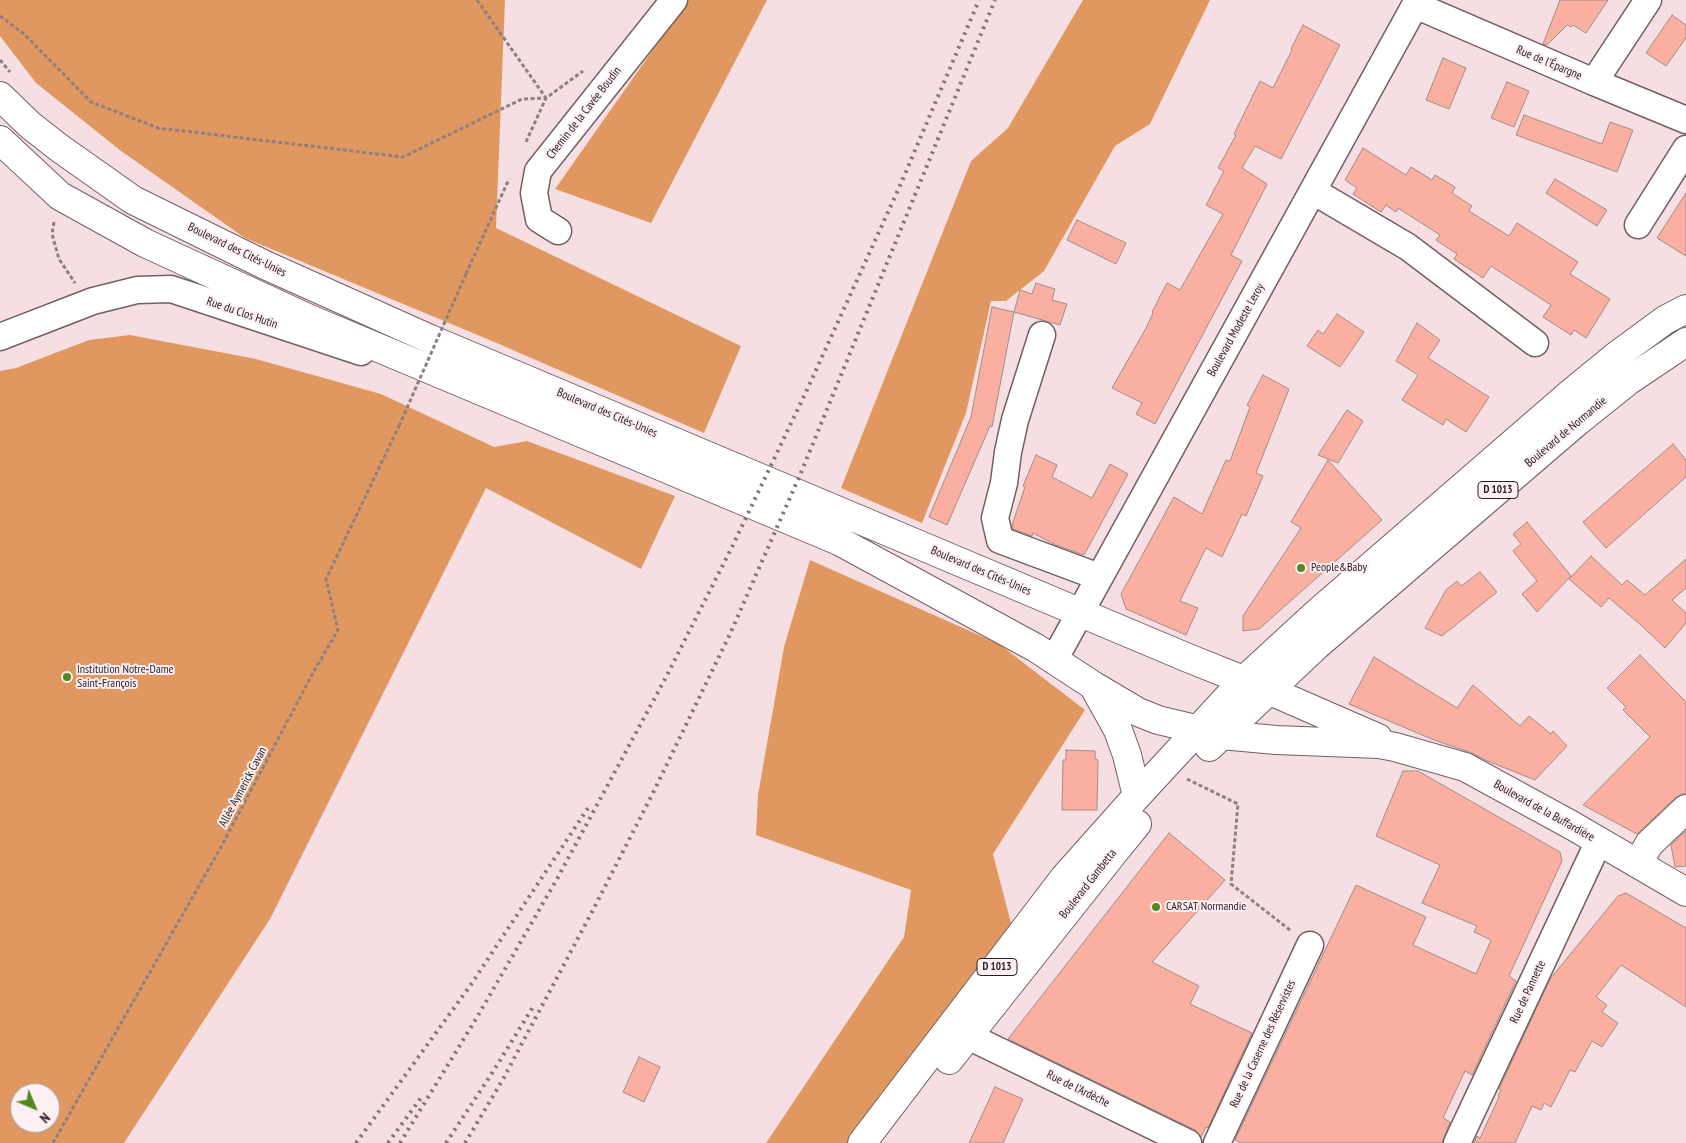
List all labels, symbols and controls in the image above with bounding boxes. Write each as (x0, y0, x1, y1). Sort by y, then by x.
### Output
street label: Rue de l'Épargne (1514, 43, 1584, 83)
street label: Chemin de la Cavée Boudin (544, 64, 624, 162)
street label: Boulevard des Cités-Unies (185, 220, 289, 280)
street label: Boulevard Modeste Leroy (1204, 281, 1268, 379)
street label: Rue du Clos Hutin (205, 294, 279, 332)
street label: Boulevard des Cités-Unies (555, 385, 659, 441)
street label: Boulevard de Normandie (1522, 394, 1610, 470)
road number: D 1013 (1478, 482, 1518, 498)
street label: Boulevard des Cités-Unies (929, 543, 1033, 599)
place label: People&Baby (1311, 561, 1367, 575)
marker: People&Baby (1295, 562, 1307, 574)
place label: Institution Notre‐Dame Saint‐François (77, 663, 173, 691)
marker: Institution Notre‐Dame Saint‐François (61, 671, 73, 683)
street label: Allée Aymerick Cavan (216, 745, 270, 829)
street label: Boulevard de la Buffardière (1491, 777, 1597, 845)
street label: Boulevard Gambetta (1056, 846, 1120, 922)
place label: CARSAT Normandie (1166, 900, 1246, 914)
marker: CARSAT Normandie (1150, 901, 1162, 913)
street label: Rue de Pannette (1507, 958, 1549, 1026)
road number: D 1013 (977, 959, 1017, 976)
street label: Rue de la Caserne des Réservistes (1227, 978, 1299, 1110)
street label: Rue de l'Ardèche (1044, 1068, 1112, 1110)
north arrow (10, 1083, 60, 1133)
text: N (36, 1109, 54, 1127)

